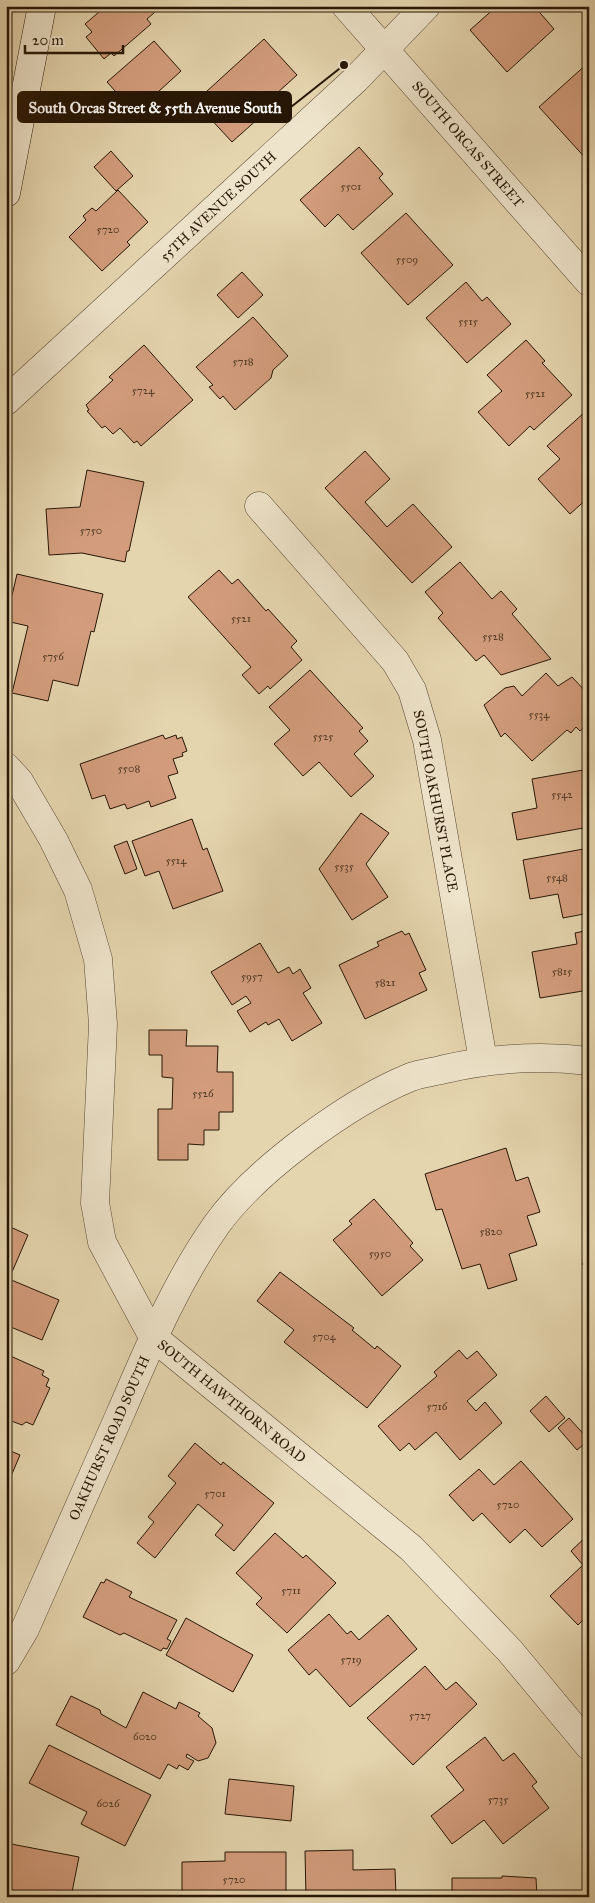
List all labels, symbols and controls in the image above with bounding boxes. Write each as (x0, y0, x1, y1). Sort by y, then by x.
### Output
scale bar (25, 22, 122, 54)
text: 20 m (32, 31, 64, 49)
street label: SOUTH ORCAS STREET (408, 78, 527, 211)
callout: South Orcas Street & 55th Avenue South (18, 92, 291, 122)
text: South Orcas Street & 55th Avenue South (29, 99, 282, 117)
street label: 55TH AVENUE SOUTH (157, 148, 280, 265)
house number: 5501 (341, 180, 361, 193)
house number: 5720 (97, 223, 119, 236)
house number: 5509 (396, 253, 418, 266)
house number: 5515 (458, 315, 478, 328)
house number: 5718 (232, 355, 254, 368)
house number: 5724 (132, 384, 155, 397)
house number: 5521 (525, 387, 545, 400)
house number: 5750 (80, 524, 102, 537)
house number: 5521 (231, 612, 251, 625)
house number: 5528 (482, 630, 504, 643)
house number: 5756 (42, 650, 64, 663)
street label: SOUTH OAKHURST PLACE (409, 708, 462, 894)
house number: 5534 (529, 708, 550, 721)
house number: 5525 (313, 730, 333, 743)
house number: 5508 (118, 762, 140, 775)
house number: 5542 (551, 788, 573, 801)
house number: 5514 (166, 854, 187, 867)
house number: 5535 (334, 860, 354, 873)
house number: 5548 (546, 871, 568, 884)
house number: 5815 (552, 965, 572, 978)
house number: 5957 (241, 970, 263, 983)
house number: 5821 (375, 976, 395, 989)
house number: 5526 (192, 1087, 214, 1100)
house number: 5820 (480, 1225, 502, 1238)
house number: 5950 (369, 1247, 391, 1260)
house number: 5704 (312, 1330, 337, 1343)
street label: SOUTH HAWTHORN ROAD (154, 1336, 309, 1467)
street label: OAKHURST ROAD SOUTH (65, 1353, 154, 1523)
house number: 5716 (427, 1400, 448, 1413)
house number: 5701 (204, 1487, 226, 1500)
house number: 5720 (497, 1498, 519, 1511)
house number: 5711 (281, 1584, 301, 1597)
house number: 5719 (340, 1653, 362, 1666)
house number: 5727 (409, 1709, 431, 1722)
house number: 6020 (133, 1730, 157, 1743)
house number: 5735 (488, 1793, 508, 1806)
house number: 6026 (96, 1797, 120, 1810)
house number: 5720 (223, 1873, 245, 1886)

